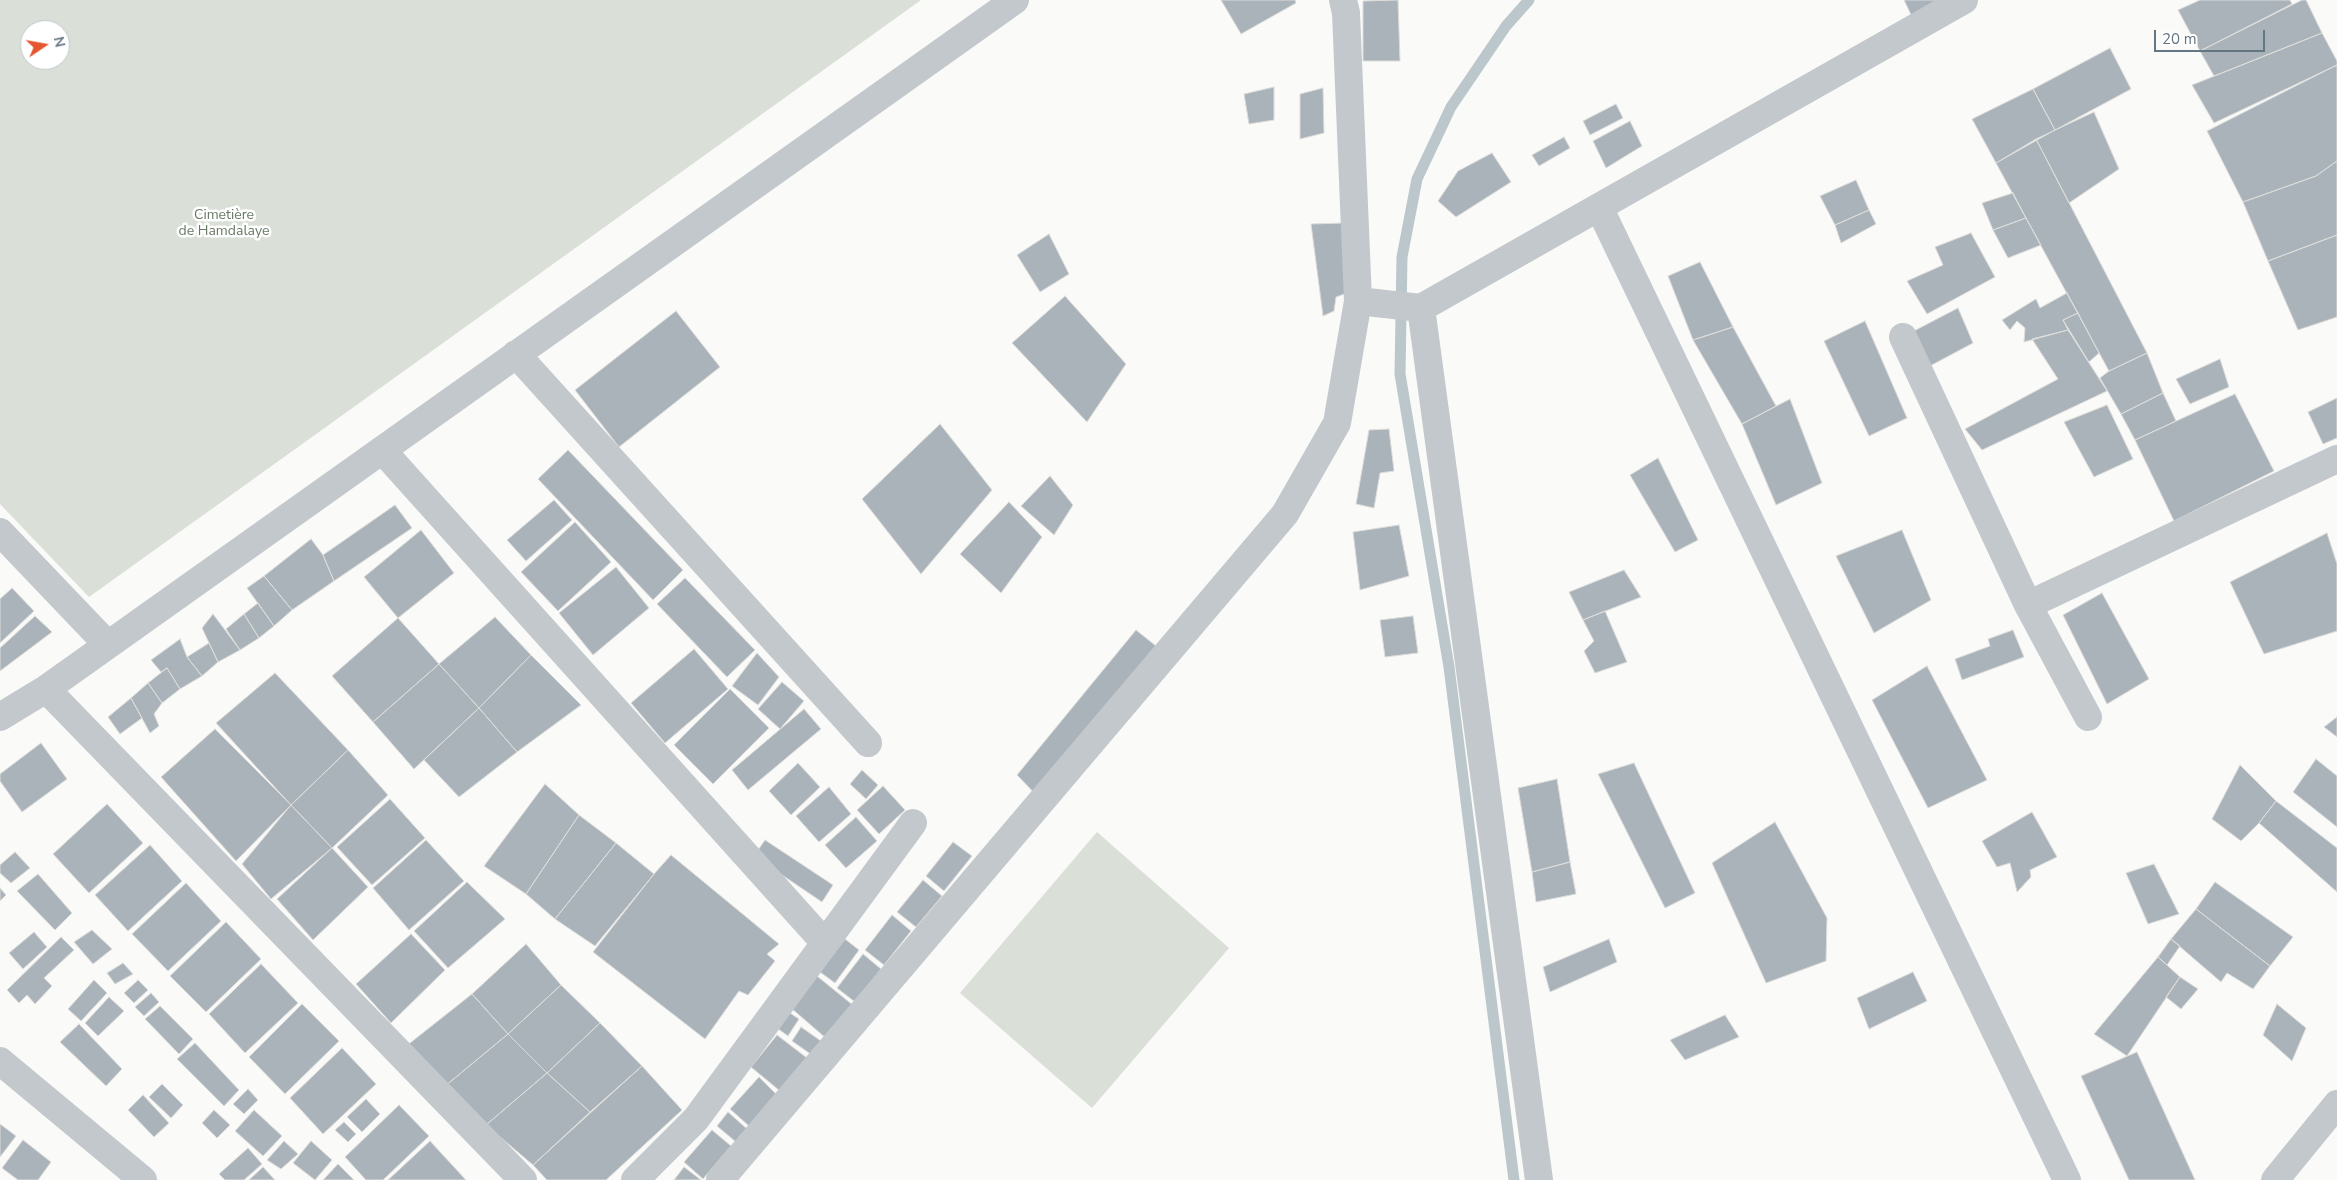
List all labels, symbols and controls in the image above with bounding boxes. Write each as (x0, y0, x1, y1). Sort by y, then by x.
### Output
north arrow (20, 20, 70, 70)
scale bar (2157, 20, 2268, 52)
text: 20 m (2162, 29, 2197, 49)
text: N (49, 35, 70, 49)
park label: Cimetière de Hamdalaye (179, 208, 269, 240)

